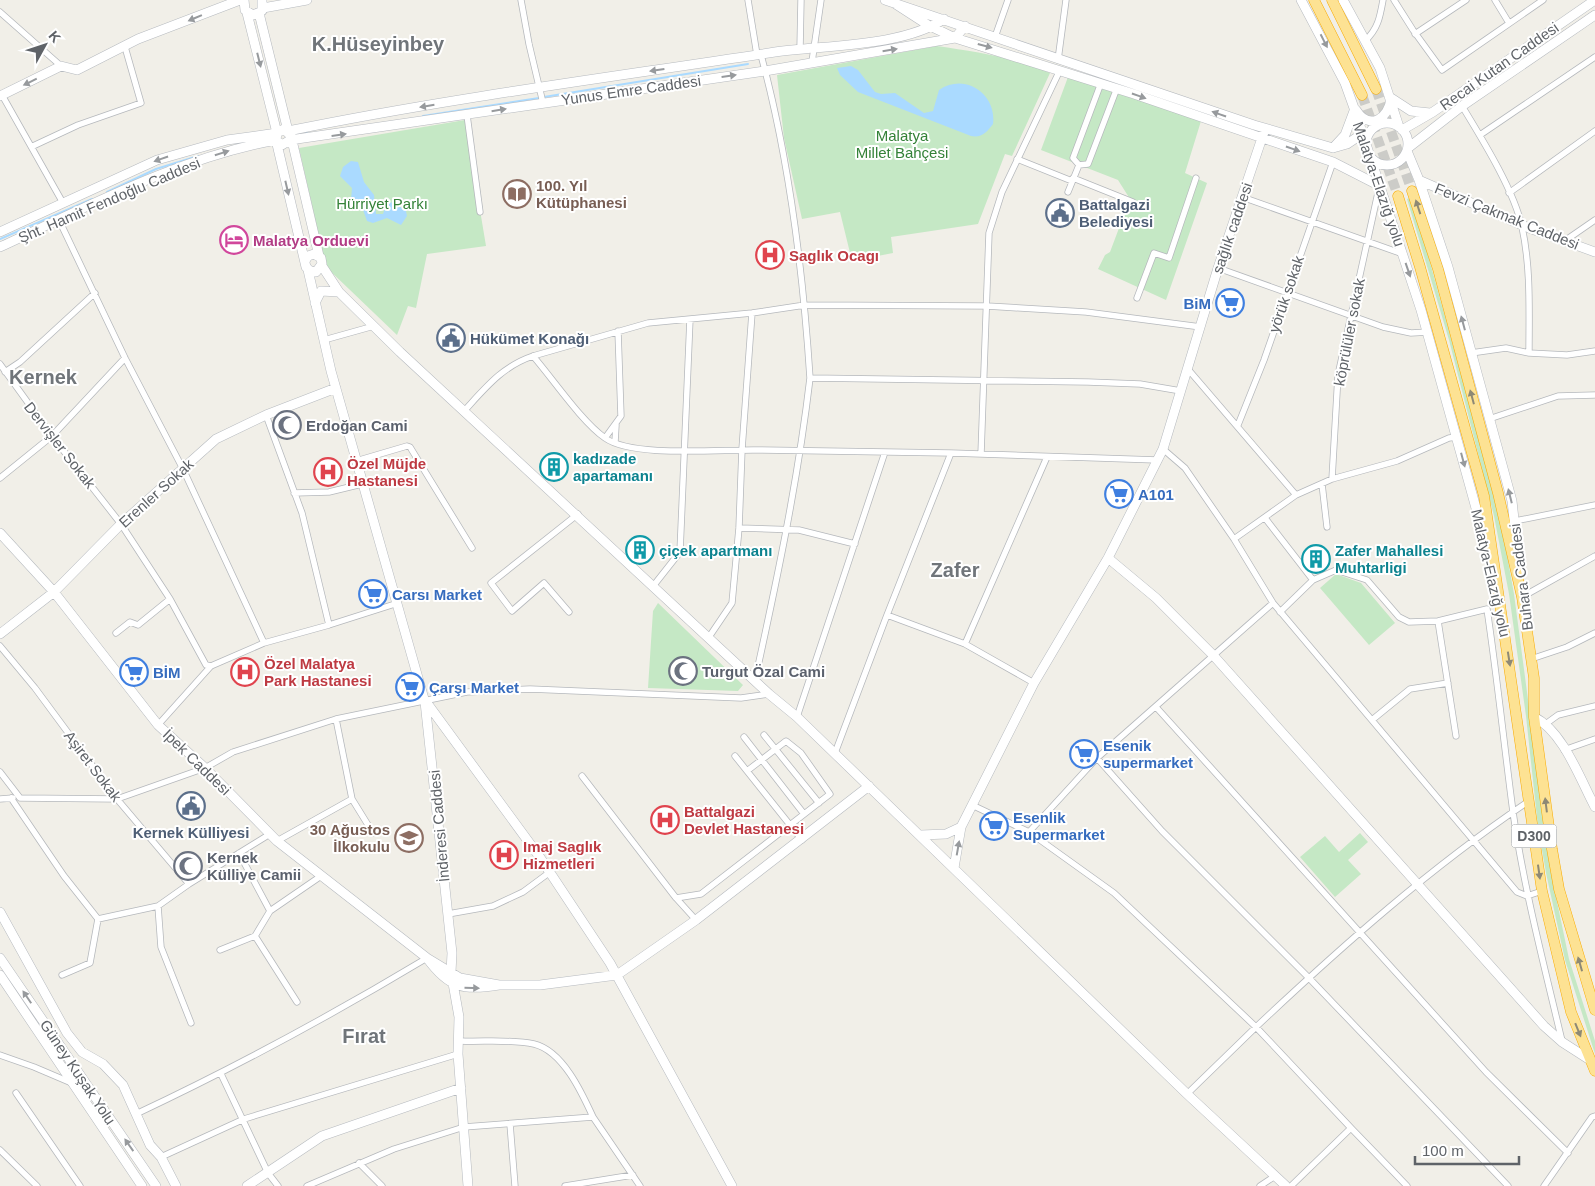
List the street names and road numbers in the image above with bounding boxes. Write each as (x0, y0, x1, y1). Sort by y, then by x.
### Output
street label: Recai Kutan Caddesi (1436, 19, 1562, 113)
street label: Yunus Emre Caddesi (560, 72, 702, 108)
street label: Malatya-Elazığ yolu (1350, 119, 1408, 249)
street label: Şht. Hamit Fendoğlu Caddesi (15, 154, 203, 246)
street label: Fevzi Çakmak Caddesi (1432, 179, 1582, 253)
street label: sağlık caddesi (1208, 180, 1256, 276)
street label: yörük sokak (1265, 253, 1307, 335)
street label: köprülüler sokak (1330, 276, 1368, 387)
street label: Dervişler Sokak (21, 398, 99, 492)
street label: Erenler Sokak (115, 455, 197, 531)
street label: Malatya-Elazığ yolu (1468, 507, 1514, 639)
street label: Buhara Caddesi (1506, 523, 1536, 631)
street label: İpek Caddesi (160, 725, 234, 799)
street label: Aşiret Sokak (61, 727, 125, 805)
street label: İnderesi Caddesi (426, 769, 452, 883)
road number: D300 (1512, 824, 1556, 848)
street label: Güney Kuşak Yolu (37, 1016, 119, 1128)

